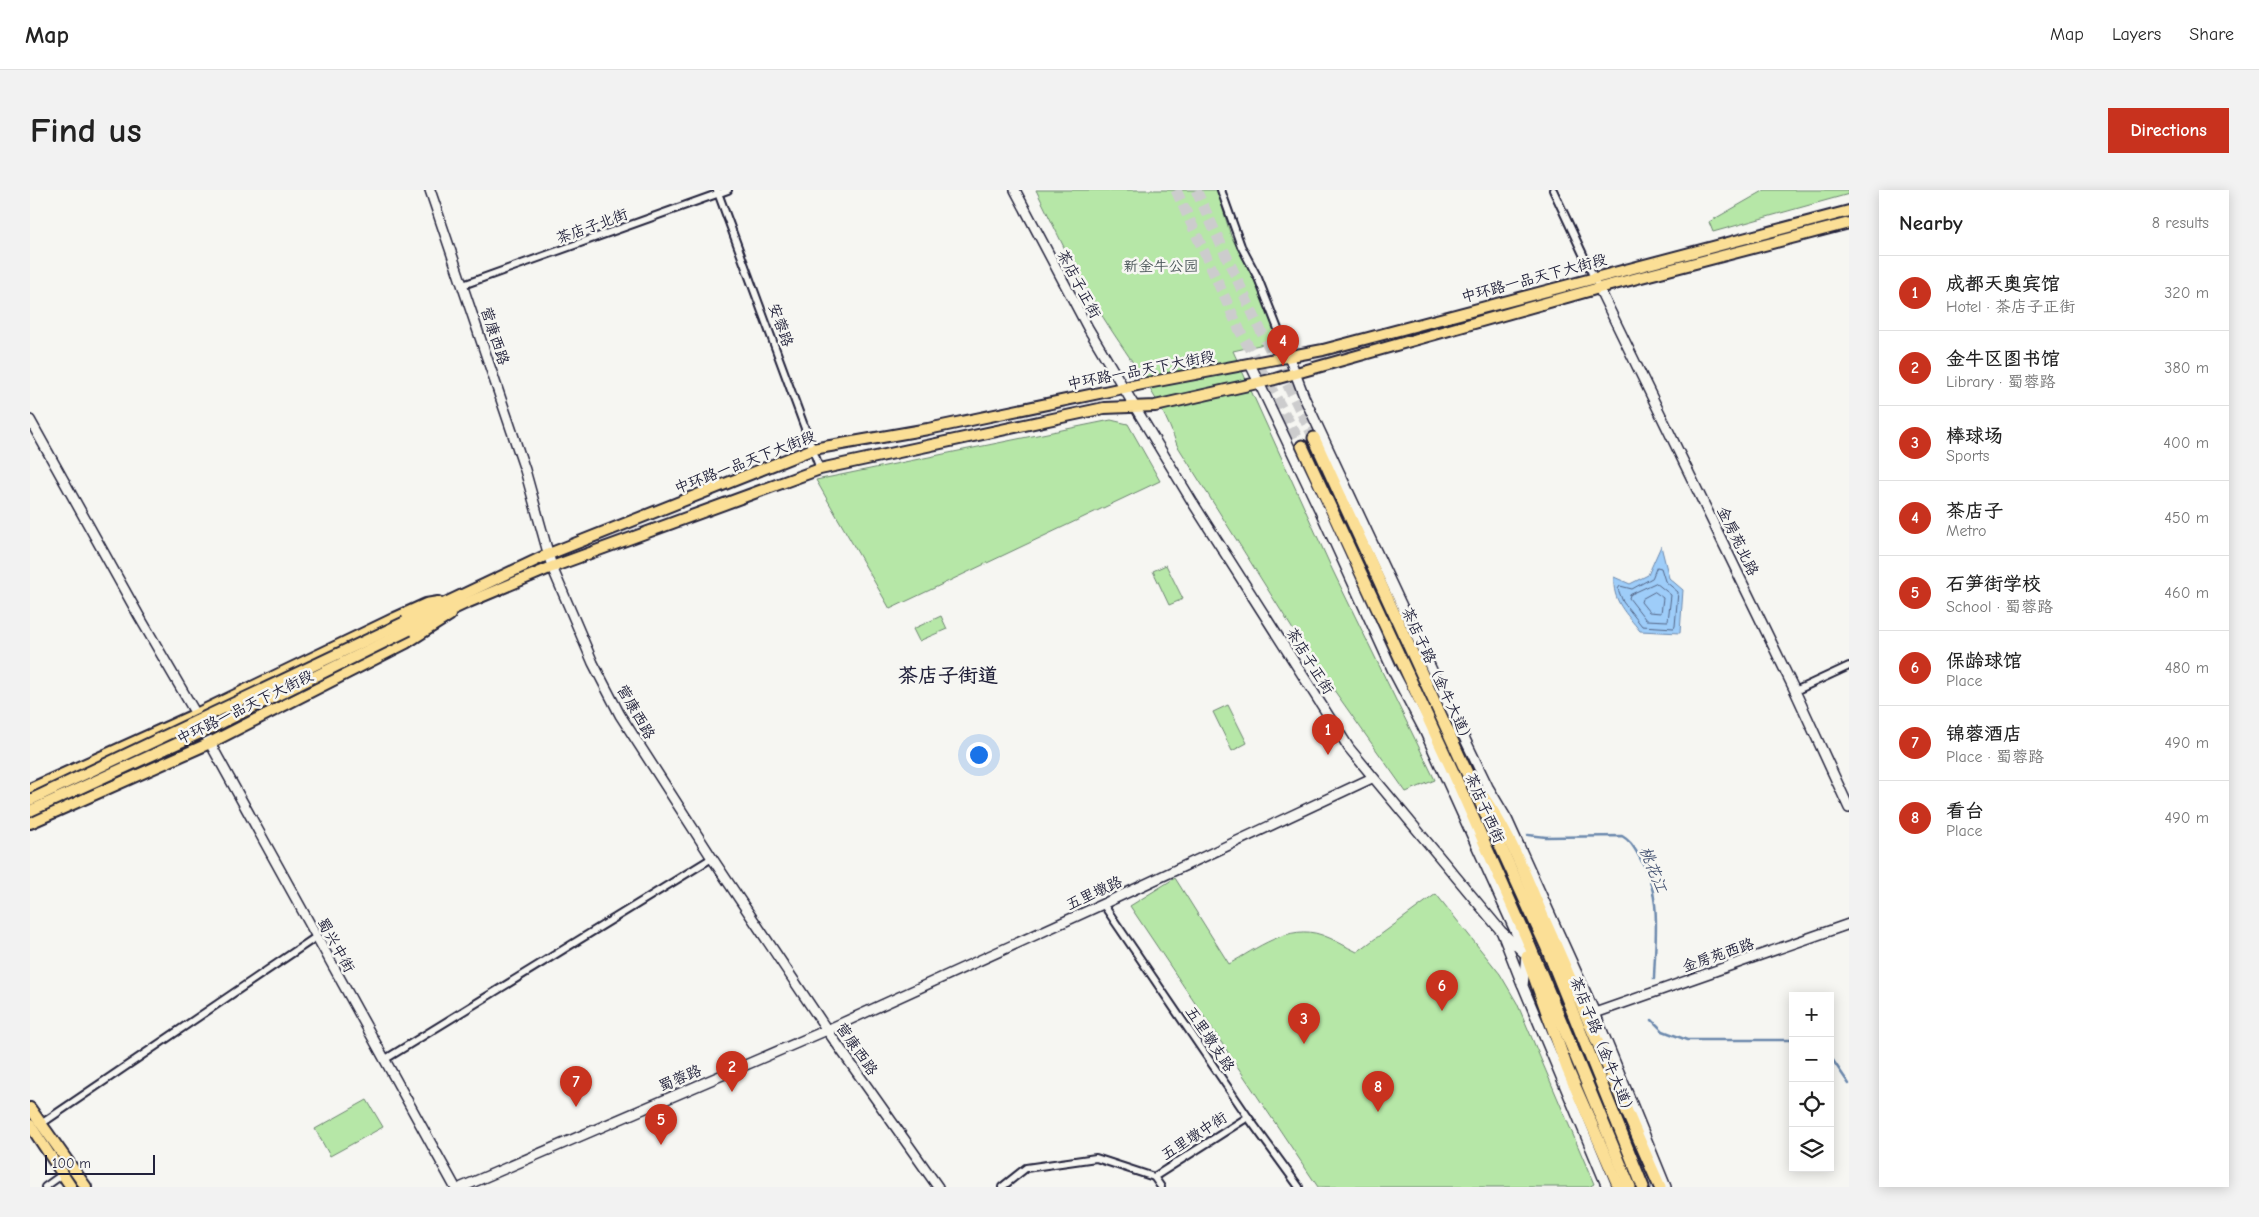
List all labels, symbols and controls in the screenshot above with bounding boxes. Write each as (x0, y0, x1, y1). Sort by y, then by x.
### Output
text: Map (25, 21, 69, 49)
text: Map (2050, 24, 2084, 45)
text: Layers (2112, 24, 2161, 45)
text: Share (2189, 24, 2234, 45)
button: Directions (2108, 108, 2229, 153)
text: Find us (30, 110, 142, 151)
street label: 茶店子北街 (554, 205, 630, 247)
text: Nearby (1899, 211, 1963, 235)
text: 8 results (2152, 214, 2209, 232)
street label: 茶店子正街 (1053, 247, 1105, 321)
street label: 中环路一品天下大街段 (1459, 250, 1609, 306)
park label: 新金牛公园 (1123, 257, 1199, 275)
text: 成都天奥宾馆 (1946, 273, 2060, 295)
text: 1 (1912, 284, 1918, 302)
text: 320 m (2164, 284, 2209, 302)
text: Hotel · 茶店子正街 (1946, 298, 2075, 316)
street label: 安蓉路 (765, 301, 797, 349)
street label: 营康西路 (477, 305, 513, 367)
pin: 4 (1267, 325, 1299, 366)
street label: 中环路一品天下大街段 (1066, 347, 1216, 393)
text: 金牛区图书馆 (1946, 348, 2060, 370)
text: 2 (1911, 359, 1919, 377)
text: 380 m (2164, 359, 2209, 377)
text: Library · 蜀蓉路 (1946, 373, 2056, 391)
text: 棒球场 (1946, 425, 2003, 447)
street label: 中环路一品天下大街段 (672, 427, 818, 497)
text: 3 (1911, 434, 1919, 452)
text: 400 m (2163, 434, 2209, 452)
text: Sports (1946, 447, 1989, 465)
text: 茶店子 (1946, 500, 2003, 522)
street label: 金房苑北路 (1713, 503, 1763, 579)
text: 4 (1911, 509, 1919, 527)
text: 450 m (2164, 509, 2209, 527)
text: Metro (1946, 522, 1987, 540)
text: 石笋街学校 (1946, 573, 2041, 595)
text: 5 (1911, 584, 1919, 602)
text: 460 m (2164, 584, 2209, 602)
text: School · 蜀蓉路 (1946, 598, 2053, 616)
street label: 茶店子路（金牛大道） (1398, 604, 1478, 748)
street label: 茶店子正街 (1282, 624, 1338, 698)
text: 保龄球馆 (1946, 650, 2022, 672)
text: 6 (1911, 659, 1919, 677)
text: 480 m (2165, 659, 2209, 677)
district label: 茶店子街道 (898, 664, 998, 687)
street label: 中环路一品天下大街段 (174, 666, 316, 748)
text: Place (1946, 672, 1982, 690)
street label: 营康西路 (613, 682, 659, 742)
pin: 1 (1312, 714, 1344, 755)
text: 锦蓉酒店 (1946, 723, 2022, 745)
text: 7 (1911, 734, 1919, 752)
text: 490 m (2164, 734, 2209, 752)
your location (966, 742, 992, 768)
text: Place · 蜀蓉路 (1946, 748, 2044, 766)
street label: 茶店子西街 (1462, 770, 1508, 846)
text: 看台 (1946, 800, 1984, 822)
text: 8 (1911, 809, 1919, 827)
text: 490 m (2164, 809, 2209, 827)
text: Place (1946, 822, 1982, 840)
water label: 桃花江 (1636, 844, 1671, 896)
street label: 五里墩路 (1063, 872, 1125, 914)
street label: 蜀兴中街 (314, 914, 358, 976)
street label: 金房苑西路 (1680, 934, 1756, 976)
pin: 6 (1426, 970, 1458, 1011)
street label: 茶店子路（金牛大道） (1567, 974, 1639, 1120)
map controls (1789, 992, 1834, 1172)
button: + (1789, 992, 1834, 1037)
street label: 五里墩支路 (1182, 1003, 1238, 1075)
pin: 3 (1288, 1003, 1320, 1044)
street label: 营康西路 (832, 1019, 882, 1079)
button: − (1789, 1037, 1834, 1082)
pin: 2 (716, 1051, 748, 1092)
street label: 蜀蓉路 (656, 1061, 704, 1095)
pin: 7 (560, 1066, 592, 1107)
pin: 8 (1362, 1071, 1394, 1112)
button: locate (1789, 1082, 1834, 1127)
pin: 5 (645, 1104, 677, 1145)
street label: 五里墩中街 (1158, 1108, 1230, 1164)
button: layers (1789, 1127, 1834, 1172)
scale bar (45, 1152, 155, 1175)
text: 100 m (52, 1155, 91, 1172)

